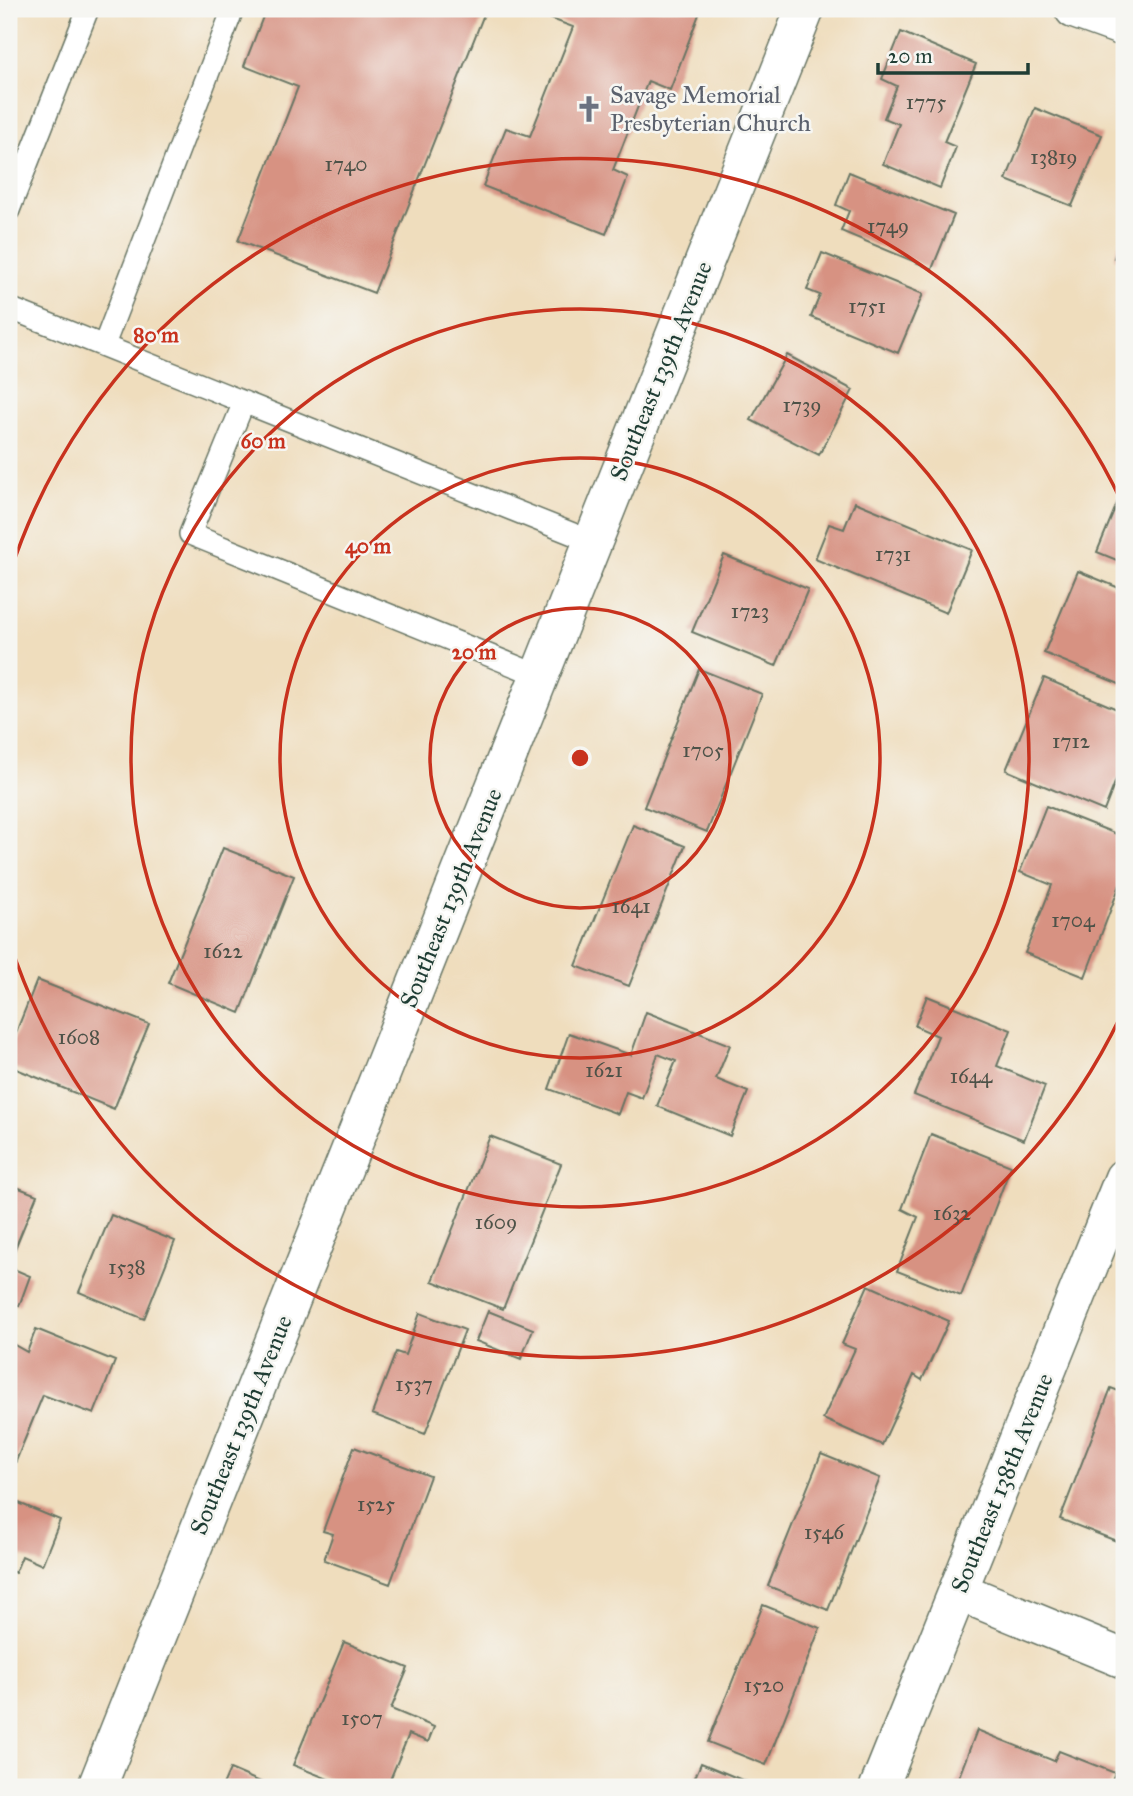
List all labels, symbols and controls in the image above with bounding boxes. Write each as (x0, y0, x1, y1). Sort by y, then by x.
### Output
scale bar (878, 32, 1028, 76)
text: 20 m (888, 43, 933, 69)
place label: Savage Memorial Presbyterian Church (610, 80, 811, 138)
house number: 1775 (906, 89, 946, 115)
church icon: Savage Memorial Presbyterian Church (574, 94, 604, 124)
house number: 13819 (1030, 144, 1078, 170)
house number: 1740 (325, 151, 367, 177)
house number: 1749 (867, 213, 909, 239)
street label: Southeast 139th Avenue (603, 257, 719, 485)
house number: 1751 (848, 293, 886, 319)
text: 80 m (133, 322, 179, 348)
house number: 1739 (782, 392, 822, 418)
text: 60 m (240, 428, 286, 454)
text: 40 m (345, 533, 391, 559)
house number: 1731 (875, 541, 911, 567)
house number: 1723 (731, 598, 769, 624)
text: 20 m (452, 639, 497, 665)
house number: 1712 (1052, 728, 1091, 754)
house number: 1705 (682, 737, 724, 763)
centre of rings (568, 746, 592, 770)
street label: Southeast 139th Avenue (393, 784, 509, 1012)
house number: 1641 (612, 893, 651, 919)
house number: 1704 (1051, 907, 1096, 933)
house number: 1622 (203, 938, 243, 964)
house number: 1608 (58, 1024, 100, 1050)
house number: 1621 (585, 1057, 623, 1083)
house number: 1644 (950, 1063, 993, 1089)
house number: 1632 (933, 1200, 972, 1226)
house number: 1609 (475, 1209, 517, 1235)
house number: 1538 (108, 1254, 146, 1280)
street label: Southeast 139th Avenue (183, 1311, 299, 1539)
street label: Southeast 138th Avenue (944, 1369, 1060, 1597)
house number: 1537 (395, 1371, 433, 1397)
house number: 1525 (357, 1491, 395, 1517)
house number: 1546 (804, 1519, 845, 1545)
house number: 1520 (744, 1672, 784, 1698)
house number: 1507 (341, 1705, 383, 1731)

